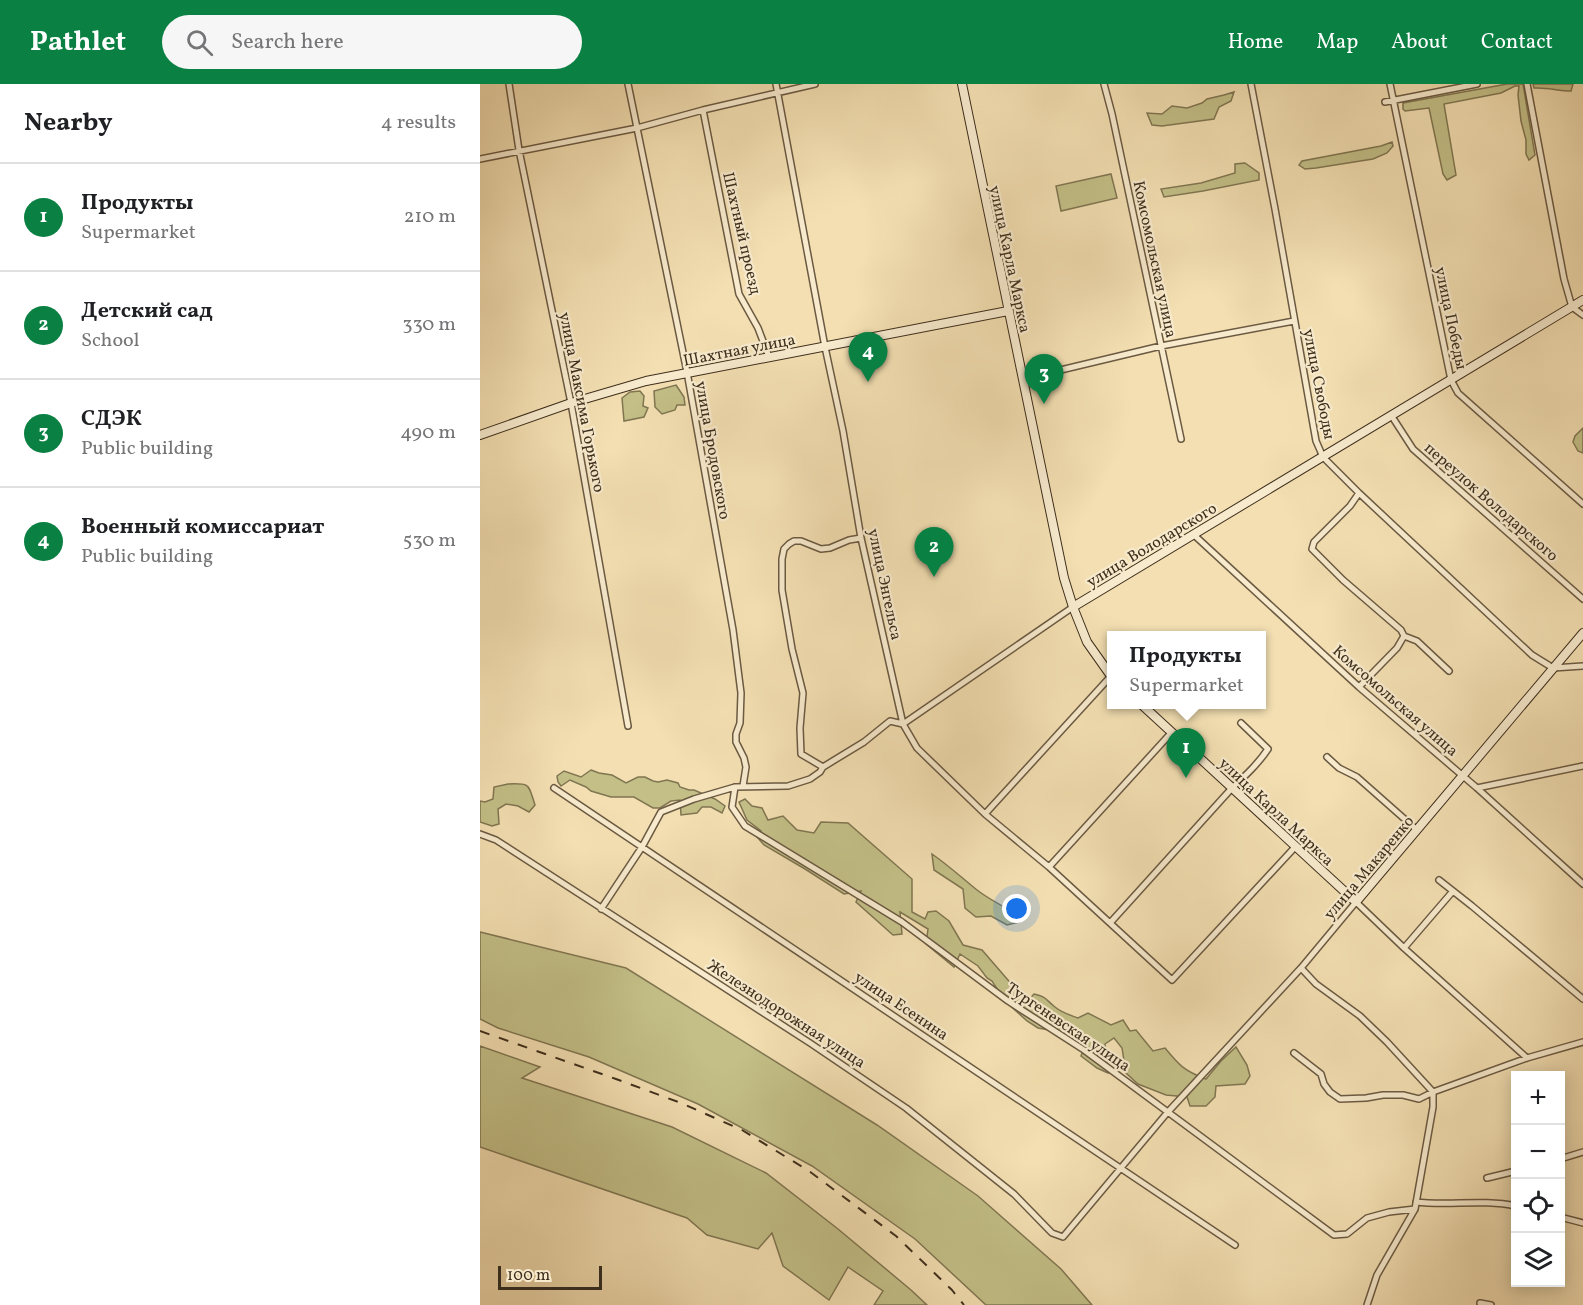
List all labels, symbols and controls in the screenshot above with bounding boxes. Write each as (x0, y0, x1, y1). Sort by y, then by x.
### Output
search box (162, 15, 582, 69)
text: Pathlet (30, 23, 126, 62)
icon: search (183, 26, 216, 59)
text: Search here (231, 27, 344, 58)
text: Home (1228, 28, 1283, 57)
text: Map (1316, 28, 1358, 57)
text: About (1391, 28, 1448, 57)
text: Contact (1481, 28, 1553, 57)
text: Nearby (24, 105, 113, 141)
text: 4 results (381, 109, 456, 137)
street label: Шахтный проезд (716, 170, 766, 297)
street label: Комсомольская улица (1127, 179, 1181, 340)
street label: улица Карла Маркса (983, 184, 1035, 335)
text: Продукты (81, 188, 193, 219)
text: 1 (39, 203, 48, 231)
text: 210 m (404, 203, 456, 231)
text: Supermarket (81, 219, 196, 247)
street label: улица Победы (1428, 265, 1472, 372)
text: Детский сад (81, 296, 213, 327)
street label: улица Максима Горького (553, 310, 609, 494)
text: 2 (38, 311, 49, 339)
text: 330 m (402, 311, 456, 339)
text: School (81, 327, 139, 355)
street label: улица Свободы (1297, 327, 1340, 442)
street label: Шахтная улица (681, 329, 797, 373)
pin: 4 (848, 332, 888, 382)
pin: 3 (1024, 354, 1064, 404)
street label: улица Бродовского (689, 379, 735, 521)
text: СДЭК (81, 404, 142, 435)
text: 3 (38, 419, 49, 447)
text: 490 m (400, 419, 456, 447)
text: Public building (81, 435, 213, 463)
street label: переулок Володарского (1419, 438, 1563, 567)
street label: улица Володарского (1083, 498, 1221, 593)
text: Военный комиссариат (81, 512, 324, 543)
text: 4 (37, 527, 50, 555)
text: 530 m (403, 527, 456, 555)
street label: улица Энгельса (861, 527, 907, 642)
pin: 2 (914, 528, 954, 577)
text: Public building (81, 543, 213, 571)
popup (1107, 631, 1266, 709)
text: Продукты (1129, 641, 1242, 672)
street label: Комсомольская улица (1327, 641, 1462, 762)
text: Supermarket (1129, 672, 1244, 700)
pin: 1 (1166, 728, 1206, 778)
street label: улица Карла Маркса (1213, 753, 1338, 872)
street label: улица Макаренко (1319, 811, 1420, 925)
your location (1002, 894, 1031, 923)
street label: Железнодорожная улица (702, 955, 869, 1074)
street label: улица Есенина (849, 967, 952, 1046)
street label: Тургеневская улица (1001, 978, 1134, 1077)
map controls (1511, 1071, 1565, 1287)
button: + (1511, 1071, 1565, 1125)
button: − (1511, 1125, 1565, 1179)
button: locate (1511, 1179, 1565, 1233)
button: layers (1511, 1233, 1565, 1287)
scale bar (498, 1263, 602, 1290)
text: 100 m (507, 1265, 550, 1287)

